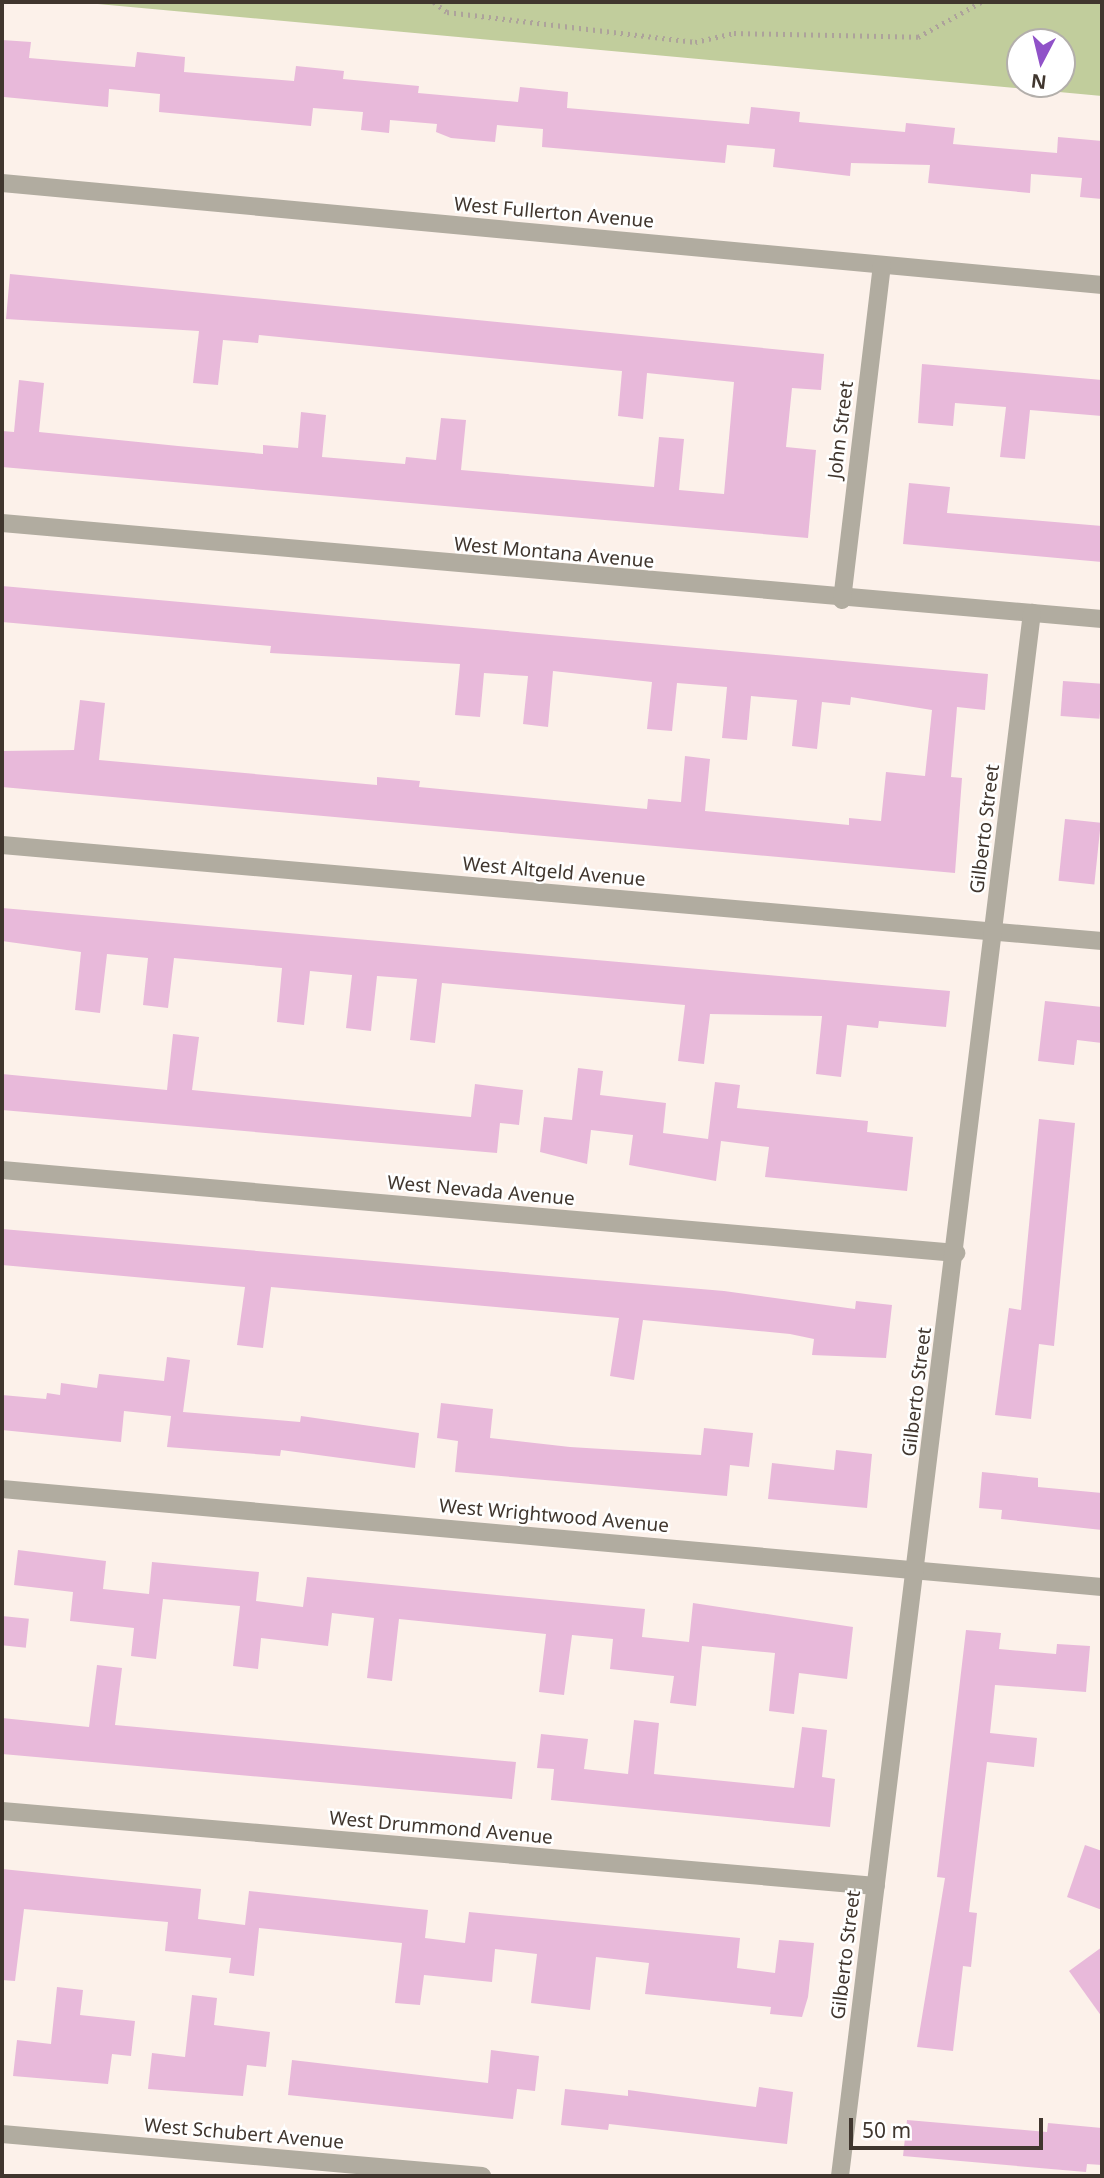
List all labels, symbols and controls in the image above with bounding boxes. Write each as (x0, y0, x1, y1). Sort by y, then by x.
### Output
north arrow (1006, 28, 1076, 98)
text: N (1029, 68, 1048, 96)
street label: West Fullerton Avenue (453, 193, 655, 233)
street label: John Street (824, 380, 858, 480)
street label: West Montana Avenue (453, 533, 655, 573)
street label: Gilberto Street (966, 763, 1004, 895)
street label: West Altgeld Avenue (462, 853, 646, 891)
street label: West Nevada Avenue (386, 1171, 576, 1211)
street label: Gilberto Street (898, 1326, 936, 1458)
street label: West Wrightwood Avenue (438, 1495, 670, 1537)
street label: West Drummond Avenue (328, 1807, 554, 1849)
street label: Gilberto Street (827, 1889, 865, 2021)
scale bar (852, 2104, 1046, 2148)
street label: West Schubert Avenue (143, 2114, 345, 2154)
text: 50 m (862, 2116, 911, 2144)

